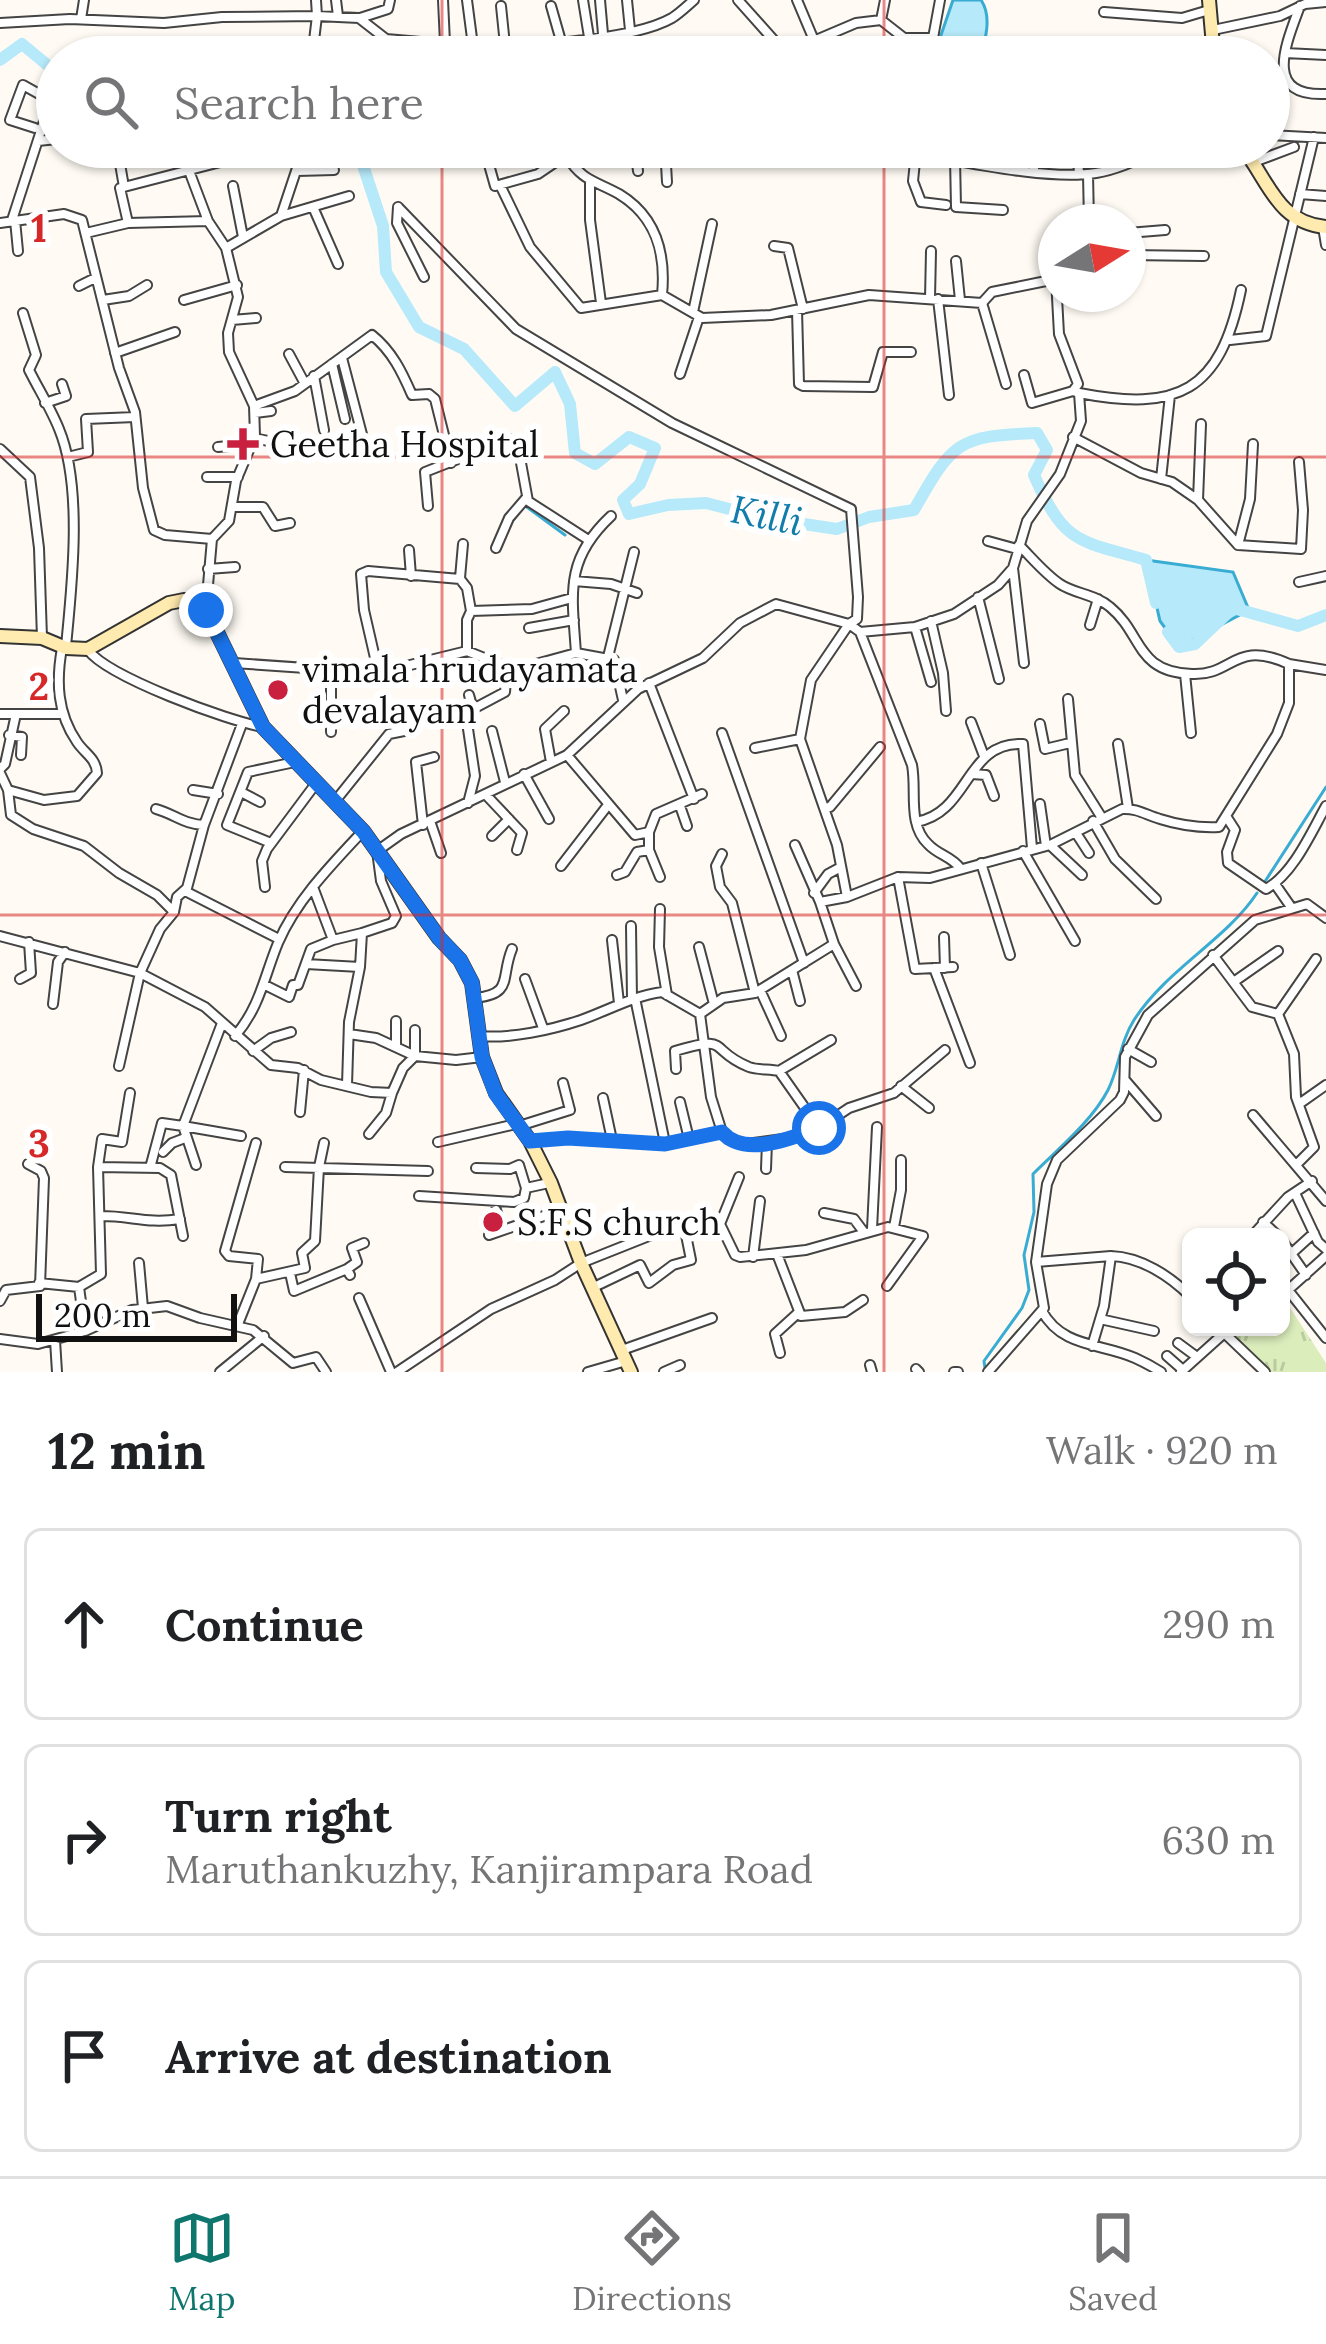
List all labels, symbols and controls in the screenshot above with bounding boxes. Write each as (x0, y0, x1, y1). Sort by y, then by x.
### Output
search box (36, 36, 1290, 168)
icon: search (78, 69, 144, 135)
text: Search here (174, 74, 424, 131)
text: 1 (31, 203, 47, 253)
north arrow (1038, 204, 1146, 312)
place label: Geetha Hospital (270, 421, 539, 467)
marker: Geetha Hospital (227, 428, 259, 460)
water label: Killi (727, 484, 808, 547)
route end (179, 583, 233, 637)
place label: vimala hrudayamata devalayam (302, 646, 638, 733)
text: 2 (29, 661, 49, 711)
marker: vimala hrudayamata devalayam (265, 677, 291, 703)
route start (792, 1101, 846, 1155)
text: 3 (28, 1118, 50, 1168)
place label: S.F.S church (517, 1199, 721, 1245)
marker: S.F.S church (480, 1209, 506, 1235)
map controls (1182, 1228, 1290, 1336)
button: locate (1182, 1228, 1290, 1336)
scale bar (36, 1288, 237, 1341)
text: 200 m (54, 1294, 151, 1336)
text: 12 min (48, 1418, 205, 1483)
text: Walk · 920 m (1046, 1425, 1278, 1475)
icon: ahead (51, 1591, 117, 1657)
text: Continue (165, 1596, 364, 1653)
text: 290 m (1162, 1599, 1275, 1649)
text: Turn right (165, 1787, 392, 1844)
icon: right (51, 1807, 117, 1873)
text: 630 m (1161, 1815, 1275, 1865)
text: Maruthankuzhy, Kanjirampara Road (165, 1844, 813, 1894)
icon: arrive (51, 2023, 117, 2089)
text: Arrive at destination (165, 2028, 612, 2085)
tab: Map (168, 2205, 235, 2319)
tab: Directions (572, 2205, 732, 2319)
tab: Saved (1068, 2205, 1158, 2319)

